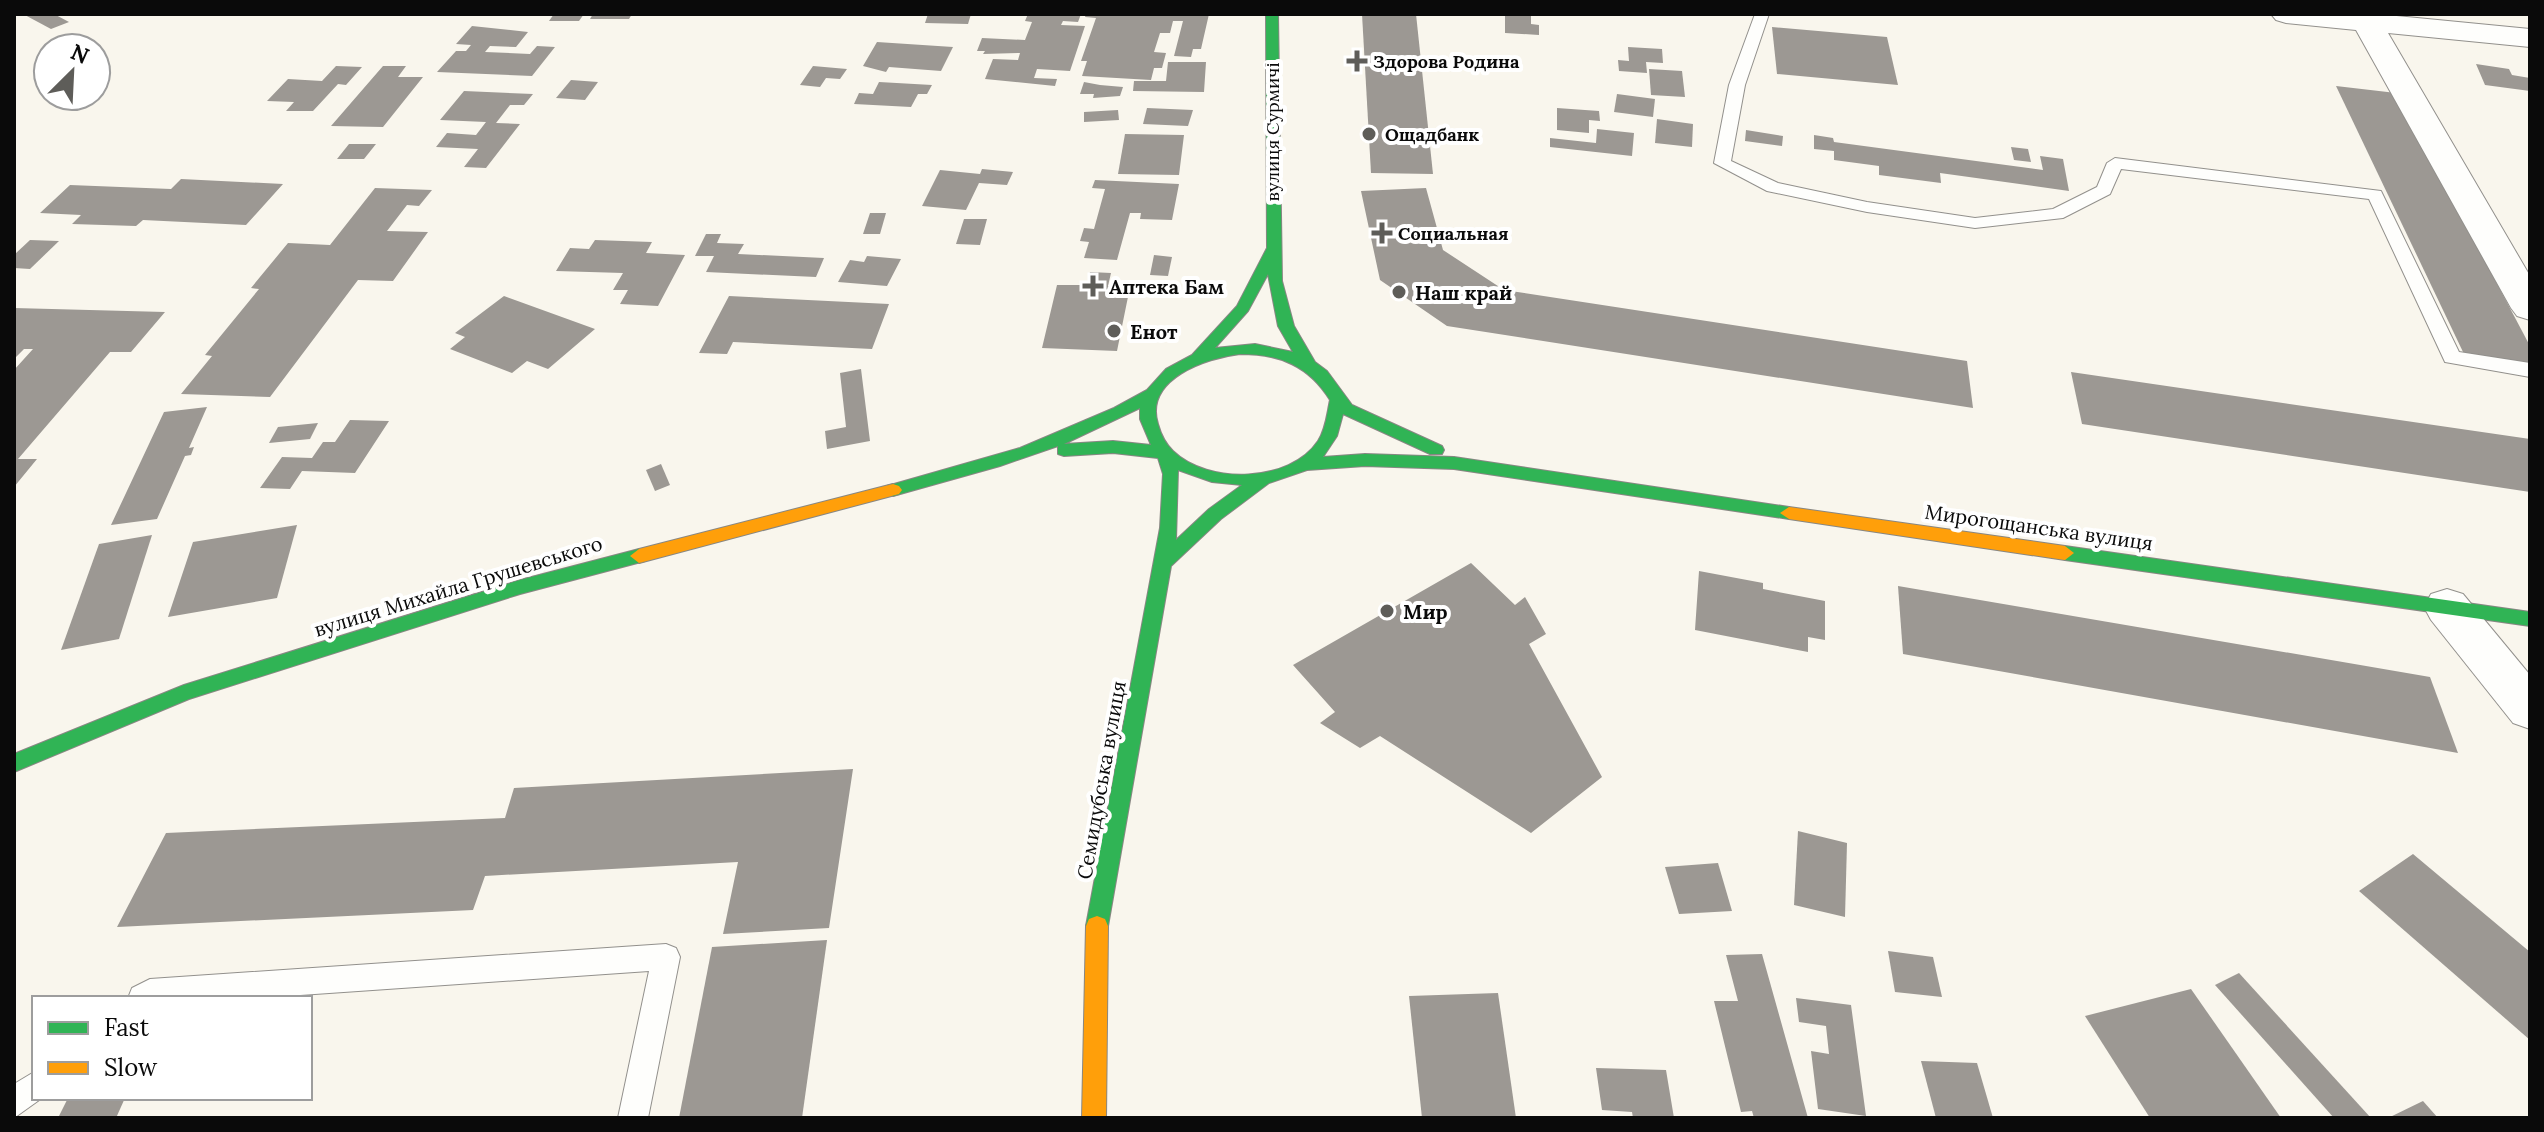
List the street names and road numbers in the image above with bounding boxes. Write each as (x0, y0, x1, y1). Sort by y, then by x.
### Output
street label: вулиця Сурмичі (1261, 63, 1284, 201)
street label: Мирогощанська вулиця (1923, 499, 2155, 555)
street label: вулиця Михайла Грушевського (311, 530, 605, 642)
street label: Семидубська вулиця (1071, 679, 1131, 881)

